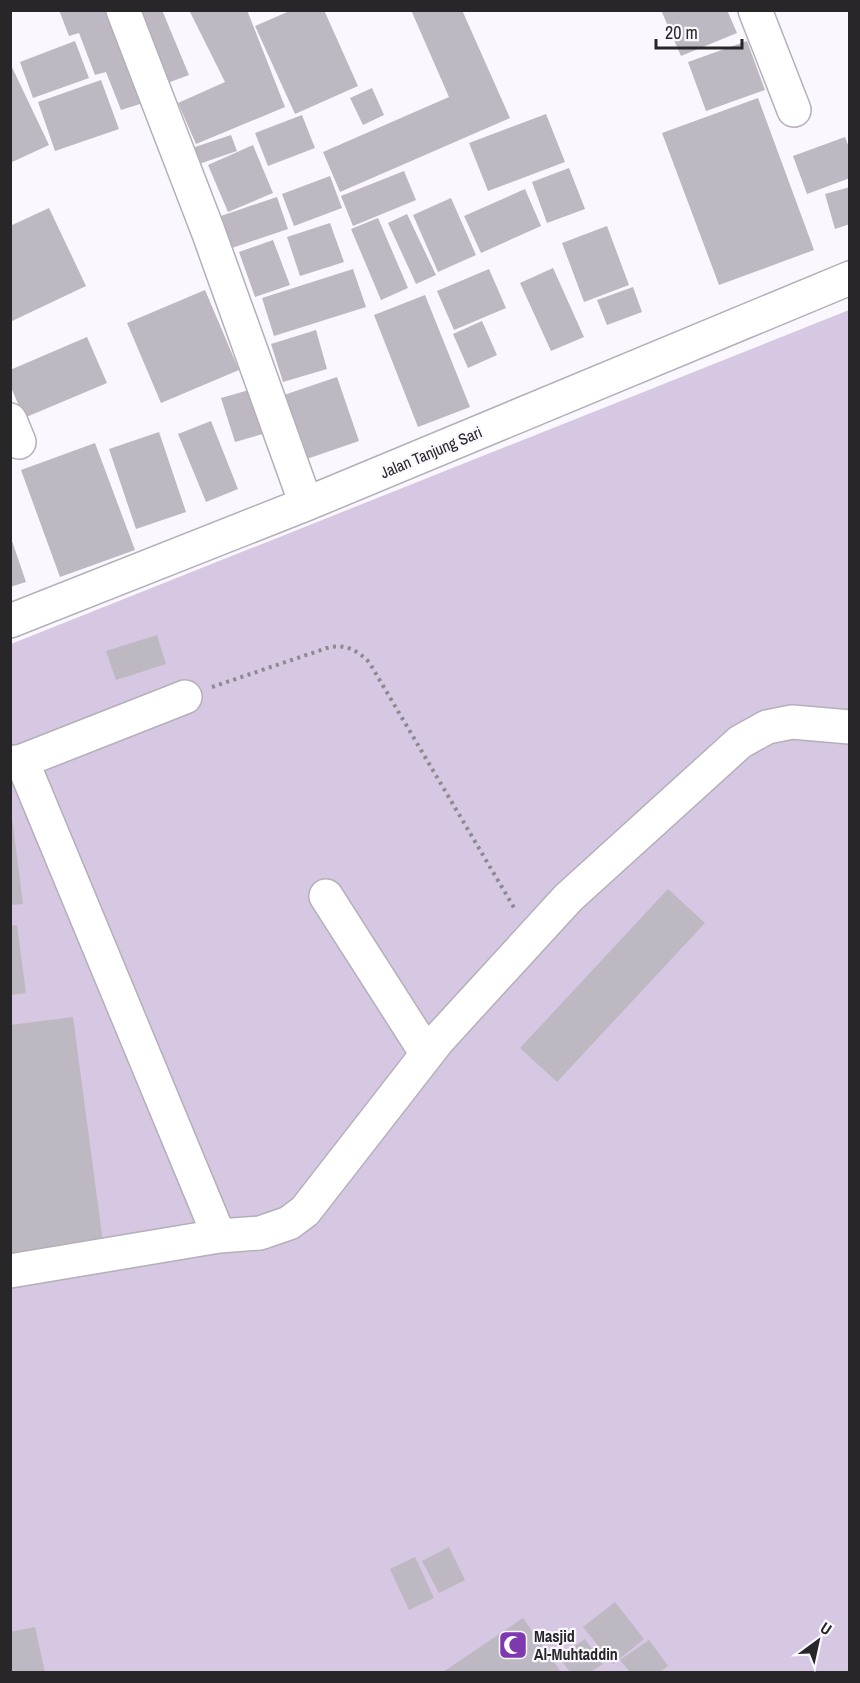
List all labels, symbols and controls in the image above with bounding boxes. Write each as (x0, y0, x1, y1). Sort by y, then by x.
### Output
scale bar (656, 12, 742, 50)
text: 20 m (665, 20, 698, 45)
street label: Jalan Tanjung Sari (377, 421, 485, 483)
north arrow (788, 1611, 848, 1671)
text: U (816, 1617, 836, 1640)
place label: Masjid Al-Muhtaddin (534, 1625, 618, 1665)
mosque icon: Masjid Al-Muhtaddin (497, 1629, 529, 1661)

